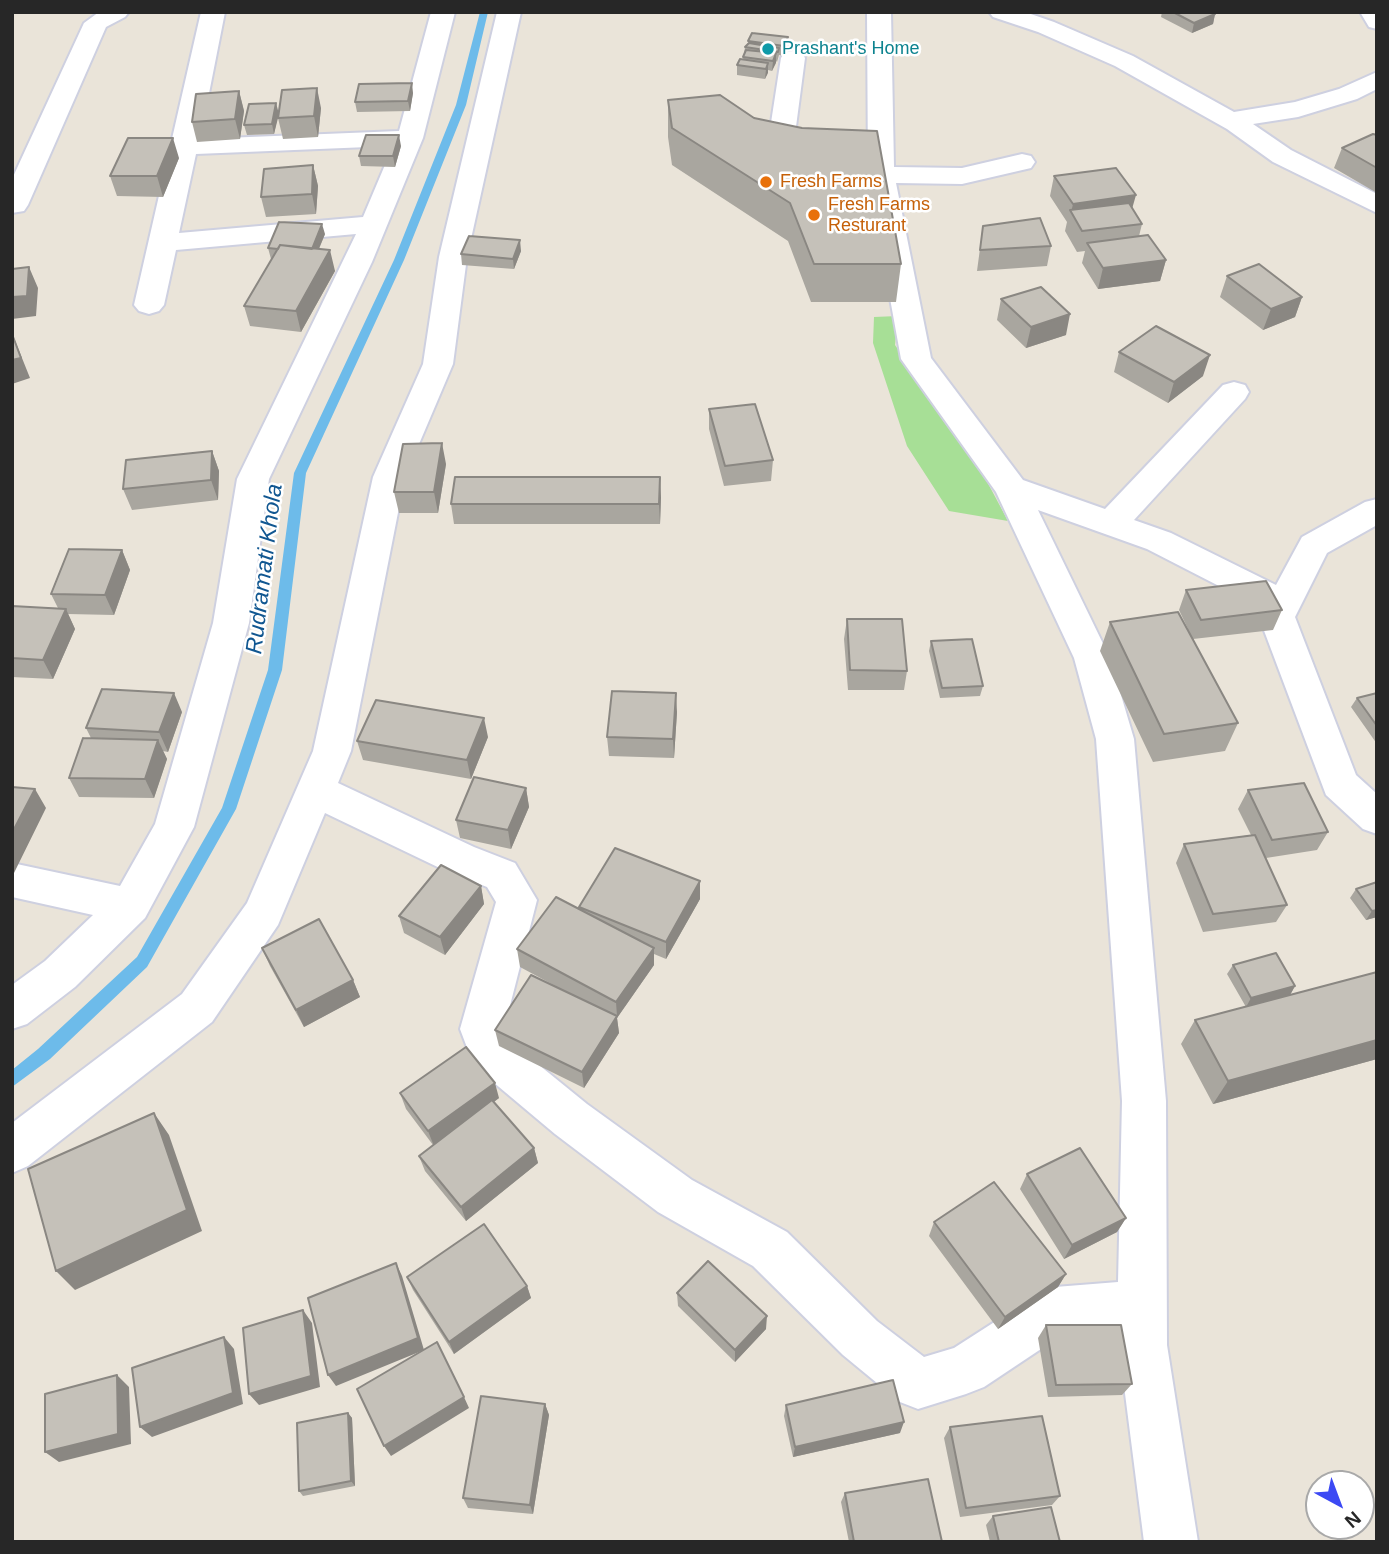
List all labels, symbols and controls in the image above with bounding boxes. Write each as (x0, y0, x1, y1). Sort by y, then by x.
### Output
place label: Prashant's Home (782, 38, 919, 60)
marker: Prashant's Home (760, 41, 776, 57)
place label: Fresh Farms (780, 171, 882, 193)
marker: Fresh Farms (758, 174, 774, 190)
place label: Fresh Farms Resturant (828, 194, 930, 236)
marker: Fresh Farms Resturant (806, 207, 822, 223)
water label: Rudramati Khola (241, 482, 289, 656)
north arrow (1305, 1470, 1375, 1540)
text: N (1341, 1507, 1365, 1532)

